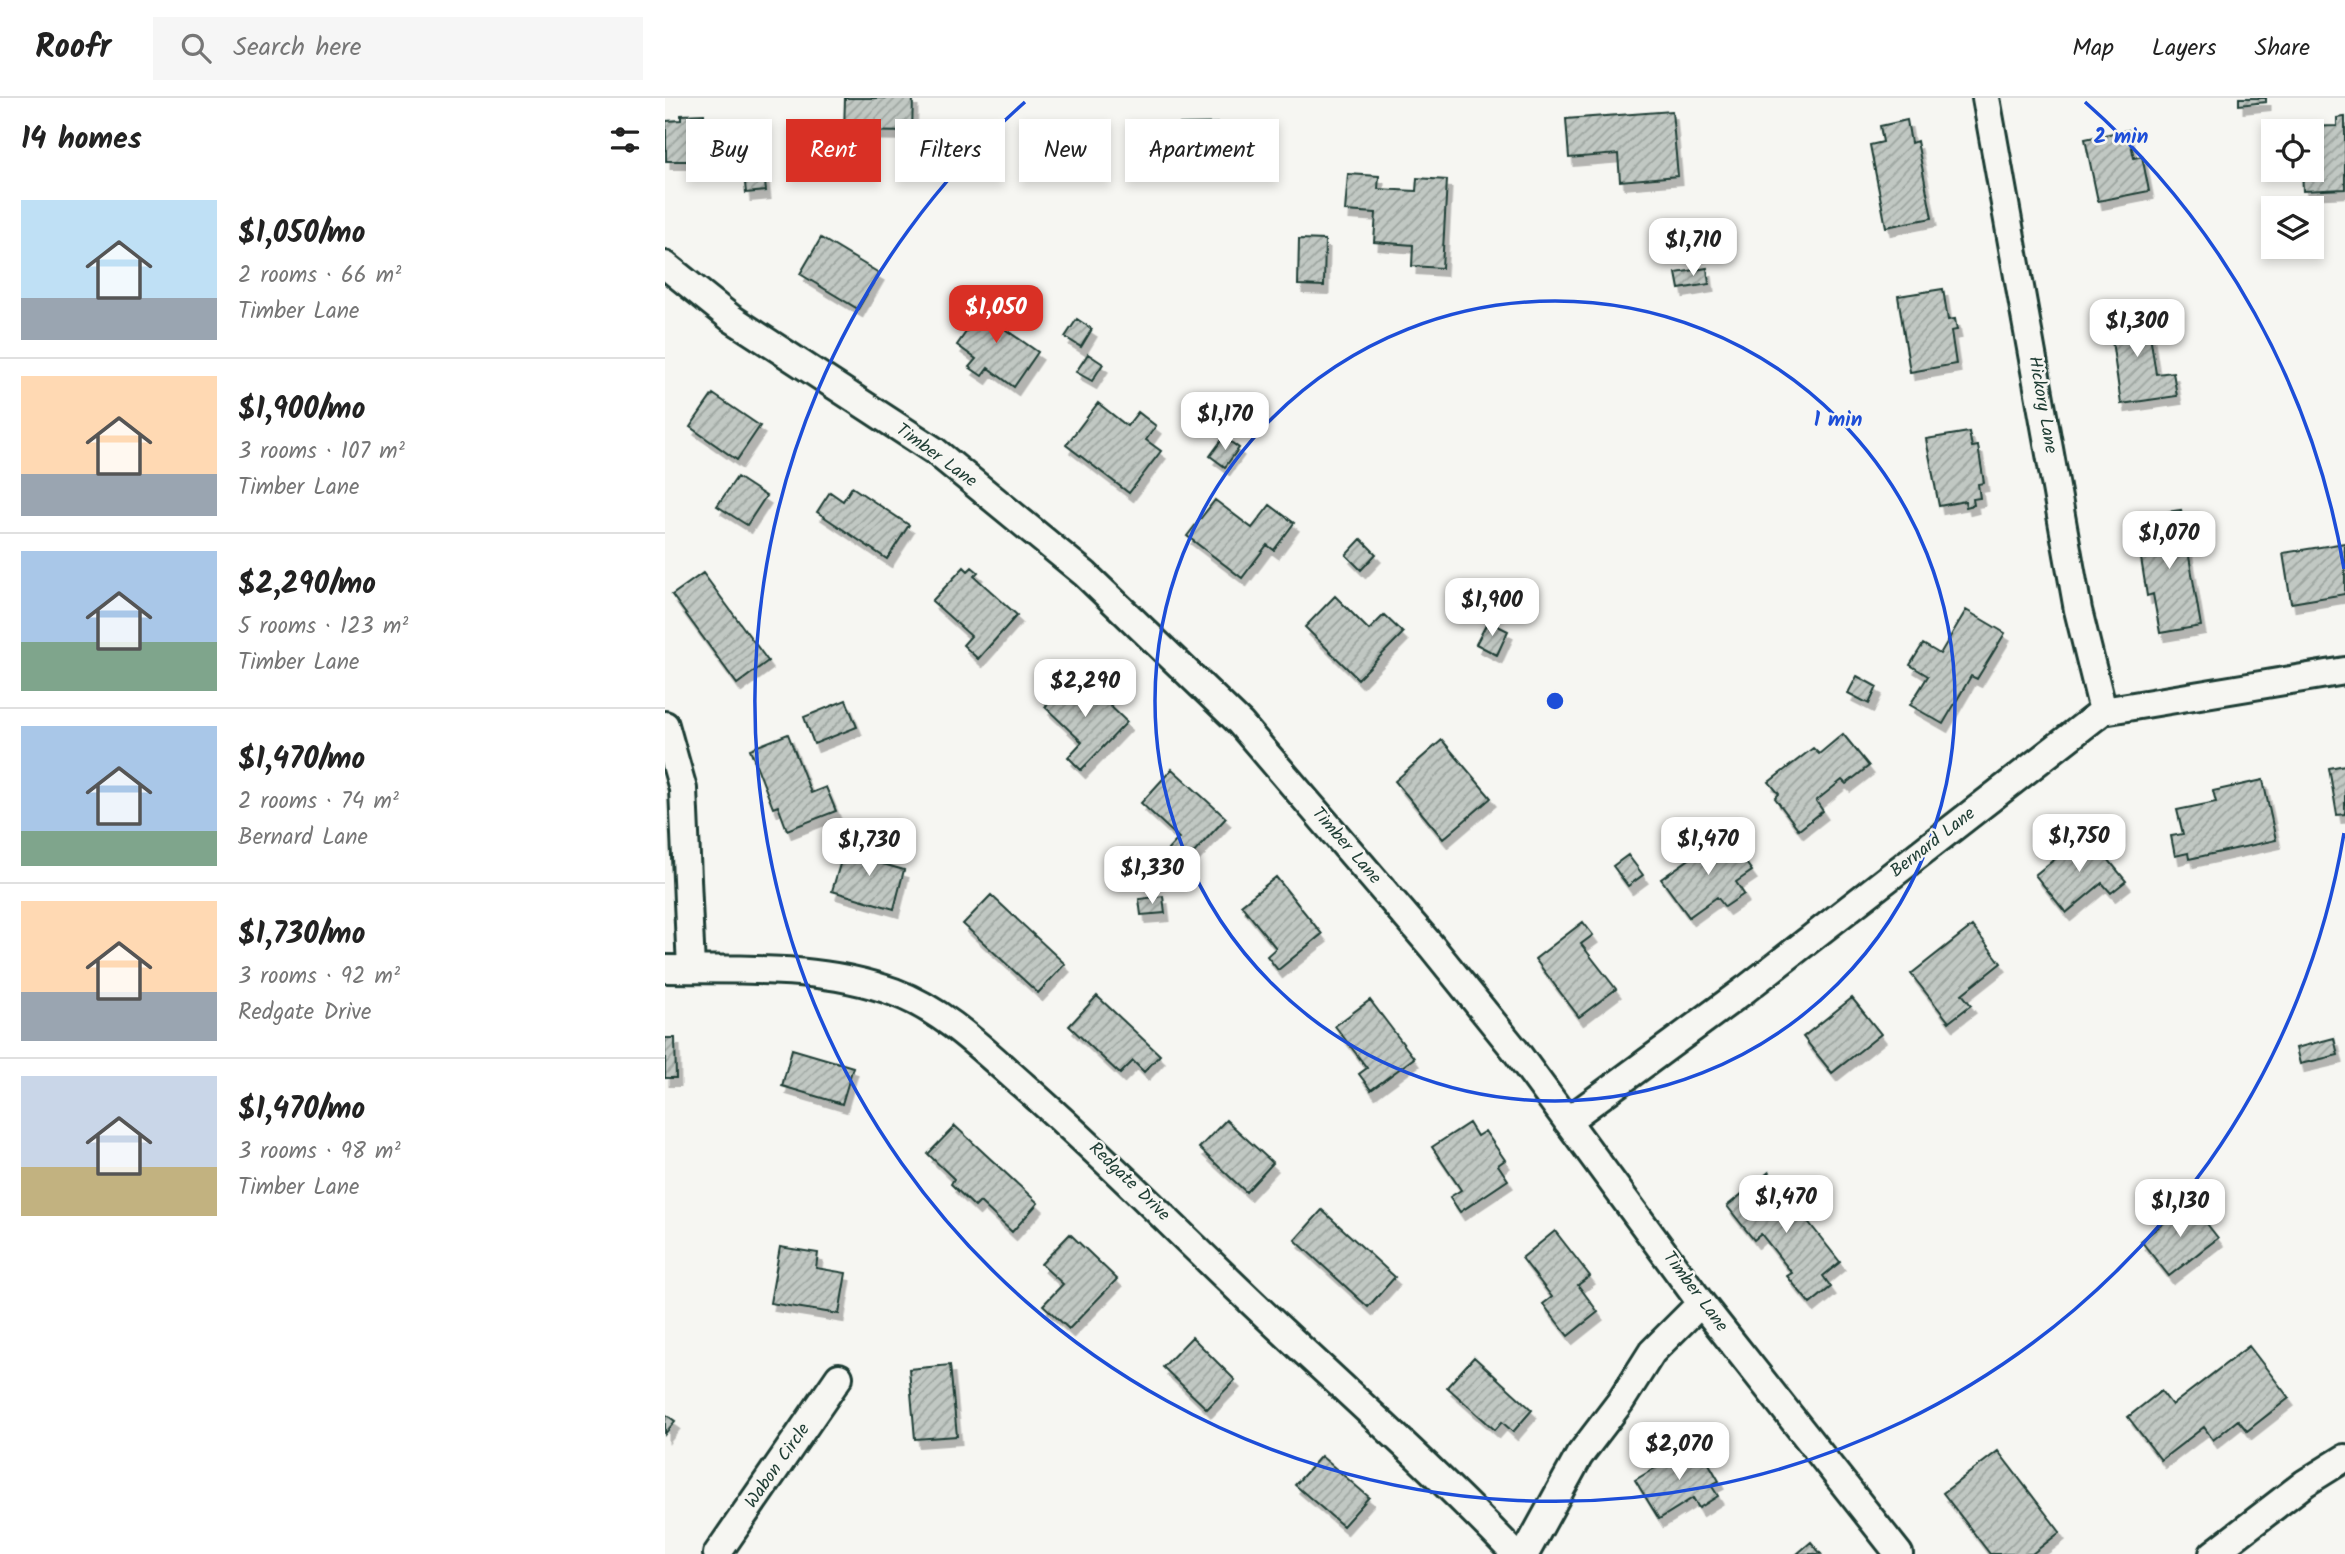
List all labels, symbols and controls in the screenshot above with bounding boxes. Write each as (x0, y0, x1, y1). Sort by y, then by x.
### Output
search box (153, 17, 643, 80)
text: Roofr (35, 22, 111, 75)
text: Search here (233, 27, 361, 69)
icon: search (177, 29, 215, 67)
text: Map (2072, 29, 2114, 68)
text: Layers (2152, 29, 2216, 68)
text: Share (2254, 29, 2310, 68)
text: 14 homes (21, 116, 142, 164)
chip: Buy (686, 119, 772, 182)
chip: Rent (786, 119, 881, 182)
chip: Filters (895, 119, 1005, 182)
chip: New (1019, 119, 1111, 182)
chip: Apartment (1125, 119, 1279, 182)
map controls (2261, 119, 2324, 259)
button: locate (2261, 119, 2324, 182)
icon: filters (606, 121, 644, 159)
text: 2 min (2094, 121, 2148, 154)
button: layers (2261, 196, 2324, 259)
text: $1,050/mo (238, 210, 365, 258)
pin: $1,710 (1636, 218, 1750, 278)
text: $1,710 (1665, 223, 1721, 259)
icon: home (77, 228, 161, 312)
text: 2 rooms · 66 m² (238, 258, 401, 294)
pin: $1,050 (939, 286, 1053, 345)
text: $1,050 (965, 290, 1027, 326)
text: Timber Lane (238, 294, 359, 330)
pin: $1,300 (2080, 300, 2194, 359)
text: $1,300 (2106, 304, 2168, 340)
street label: Hickory Lane (2019, 354, 2065, 456)
text: $1,900/mo (238, 386, 365, 434)
pin: $1,170 (1168, 392, 1282, 452)
text: $1,170 (1197, 397, 1253, 433)
icon: home (77, 404, 161, 488)
text: 1 min (1814, 404, 1862, 437)
street label: Timber Lane (889, 416, 983, 496)
text: 3 rooms · 107 m² (238, 434, 405, 470)
text: Timber Lane (238, 470, 359, 506)
pin: $1,070 (2112, 512, 2226, 571)
text: $1,070 (2138, 516, 2200, 552)
text: $2,290/mo (238, 561, 376, 609)
pin: $1,900 (1435, 578, 1549, 638)
icon: home (77, 579, 161, 663)
text: $1,900 (1461, 583, 1523, 619)
text: 5 rooms · 123 m² (238, 609, 408, 645)
text: Timber Lane (238, 645, 359, 681)
pin: $2,290 (1028, 660, 1142, 719)
text: $2,290 (1050, 664, 1120, 700)
centre of rings (1543, 689, 1567, 713)
text: $1,470/mo (238, 736, 365, 784)
icon: home (77, 754, 161, 838)
text: 2 rooms · 74 m² (238, 784, 399, 820)
street label: Bernard Lane (1884, 800, 1982, 886)
street label: Timber Lane (1304, 801, 1388, 891)
pin: $1,750 (2022, 814, 2136, 874)
pin: $1,730 (812, 818, 926, 878)
pin: $1,470 (1651, 818, 1765, 877)
text: $1,750 (2049, 819, 2109, 855)
text: Bernard Lane (238, 820, 368, 856)
text: $1,470 (1677, 822, 1739, 858)
text: $1,730 (838, 823, 900, 859)
pin: $1,330 (1095, 846, 1209, 906)
text: $1,330 (1120, 851, 1184, 887)
text: $1,730/mo (238, 911, 365, 959)
icon: home (77, 929, 161, 1013)
text: 3 rooms · 92 m² (238, 959, 400, 995)
text: Redgate Drive (238, 995, 371, 1031)
text: $1,470/mo (238, 1086, 365, 1134)
icon: home (77, 1104, 161, 1188)
text: 3 rooms · 98 m² (238, 1134, 401, 1170)
street label: Redgate Drive (1081, 1135, 1177, 1229)
text: Timber Lane (238, 1170, 359, 1206)
pin: $1,470 (1729, 1176, 1843, 1235)
text: $1,470 (1755, 1180, 1817, 1216)
pin: $1,130 (2123, 1180, 2237, 1239)
text: $1,130 (2151, 1184, 2209, 1220)
street label: Timber Lane (1655, 1245, 1735, 1339)
street label: Wabon Circle (738, 1417, 818, 1515)
pin: $2,070 (1622, 1422, 1736, 1482)
text: $2,070 (1645, 1427, 1713, 1463)

